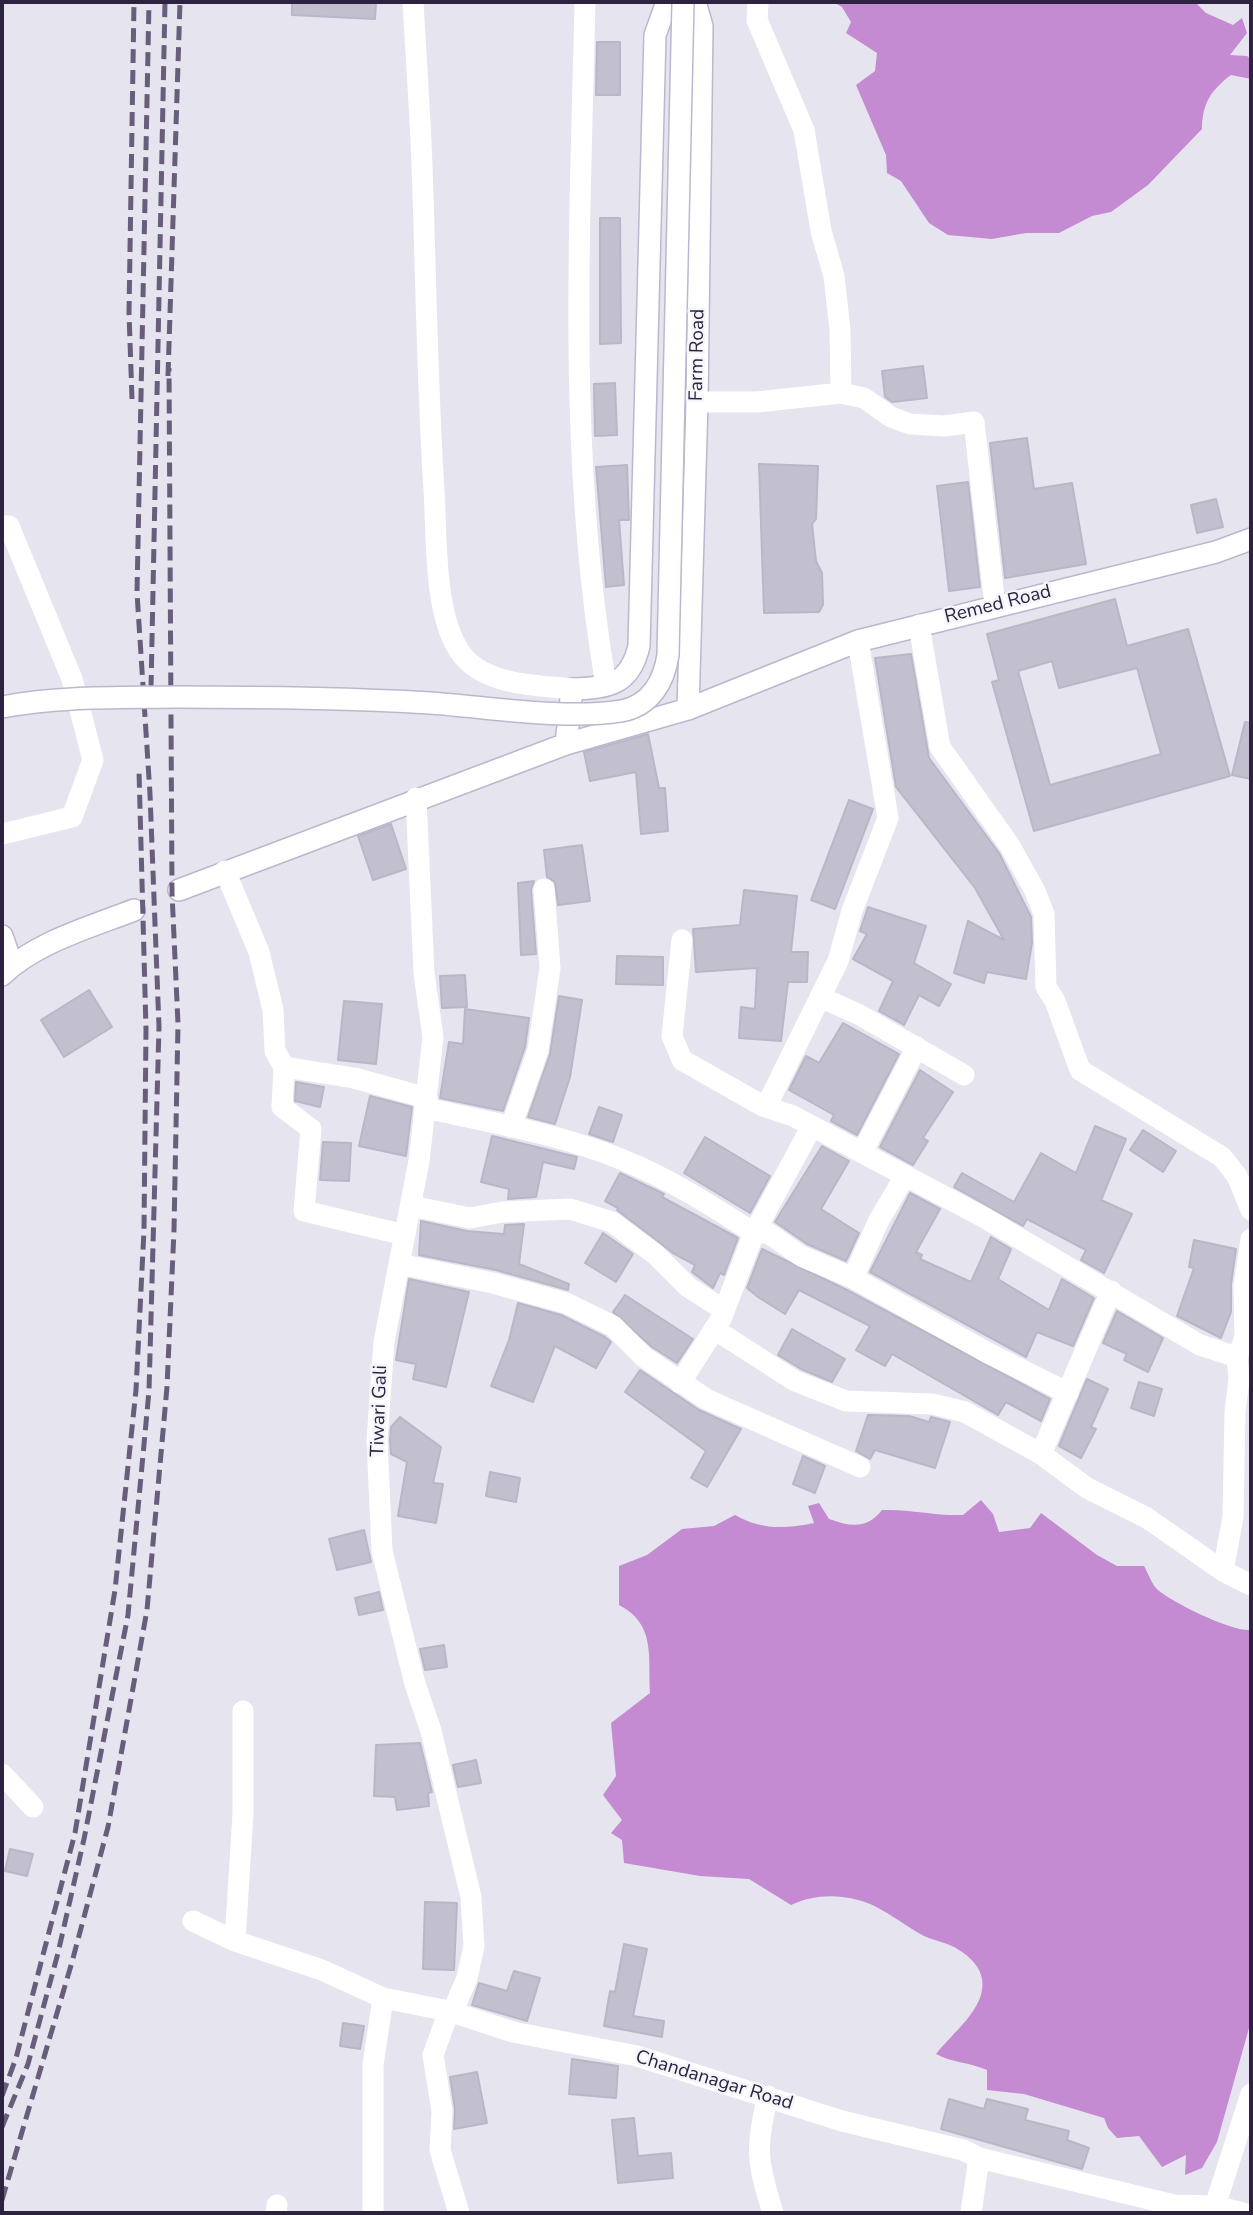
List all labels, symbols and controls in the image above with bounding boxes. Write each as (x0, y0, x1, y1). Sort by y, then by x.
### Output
street label: Farm Road (686, 309, 710, 401)
street label: Remed Road (942, 581, 1054, 629)
street label: Tiwari Gali (367, 1365, 393, 1457)
street label: Chandanagar Road (632, 2046, 796, 2116)

